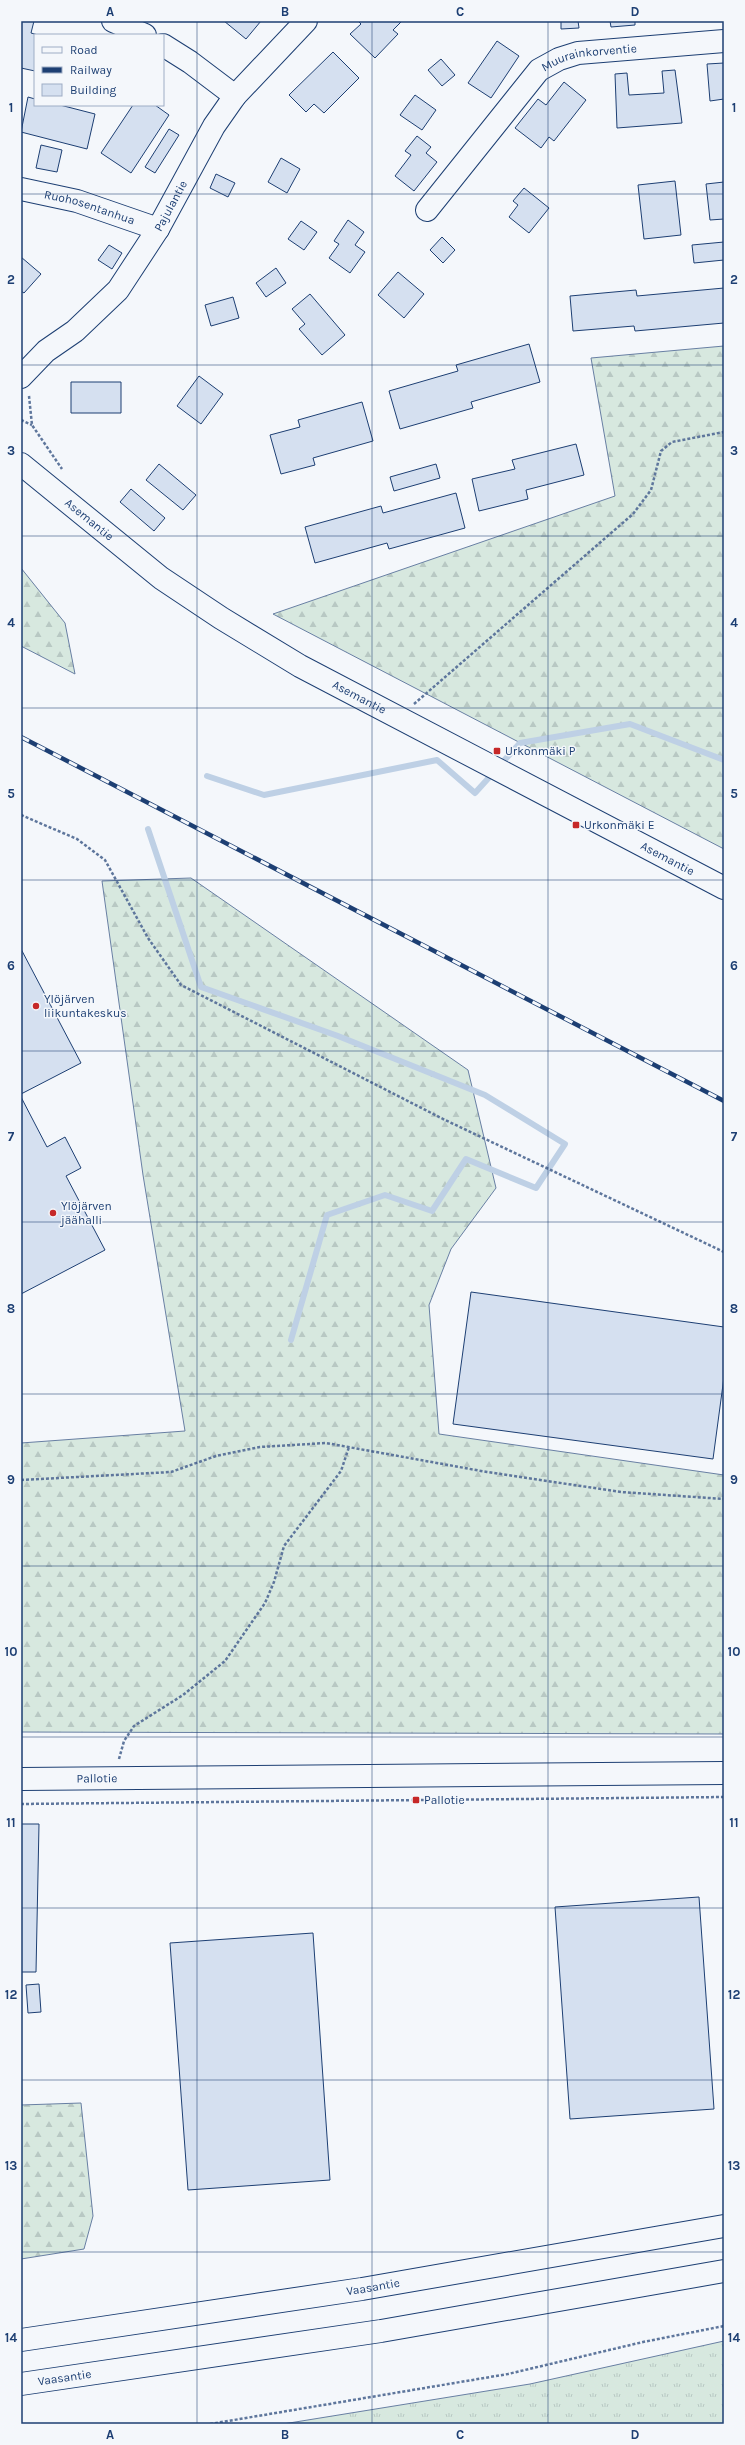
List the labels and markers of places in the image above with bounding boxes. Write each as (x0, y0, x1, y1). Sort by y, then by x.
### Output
place label: Urkonmäki P (505, 744, 576, 758)
marker: Urkonmäki P (492, 746, 502, 756)
place label: Urkonmäki E (584, 818, 655, 832)
marker: Urkonmäki E (571, 820, 581, 830)
place label: Ylöjärven liikuntakeskus (44, 992, 126, 1020)
marker: Ylöjärven liikuntakeskus (31, 1001, 41, 1011)
place label: Ylöjärven jäähalli (59, 1199, 112, 1227)
marker: Ylöjärven jäähalli (48, 1208, 58, 1218)
place label: Pallotie (424, 1793, 465, 1807)
marker: Pallotie (411, 1795, 421, 1805)

